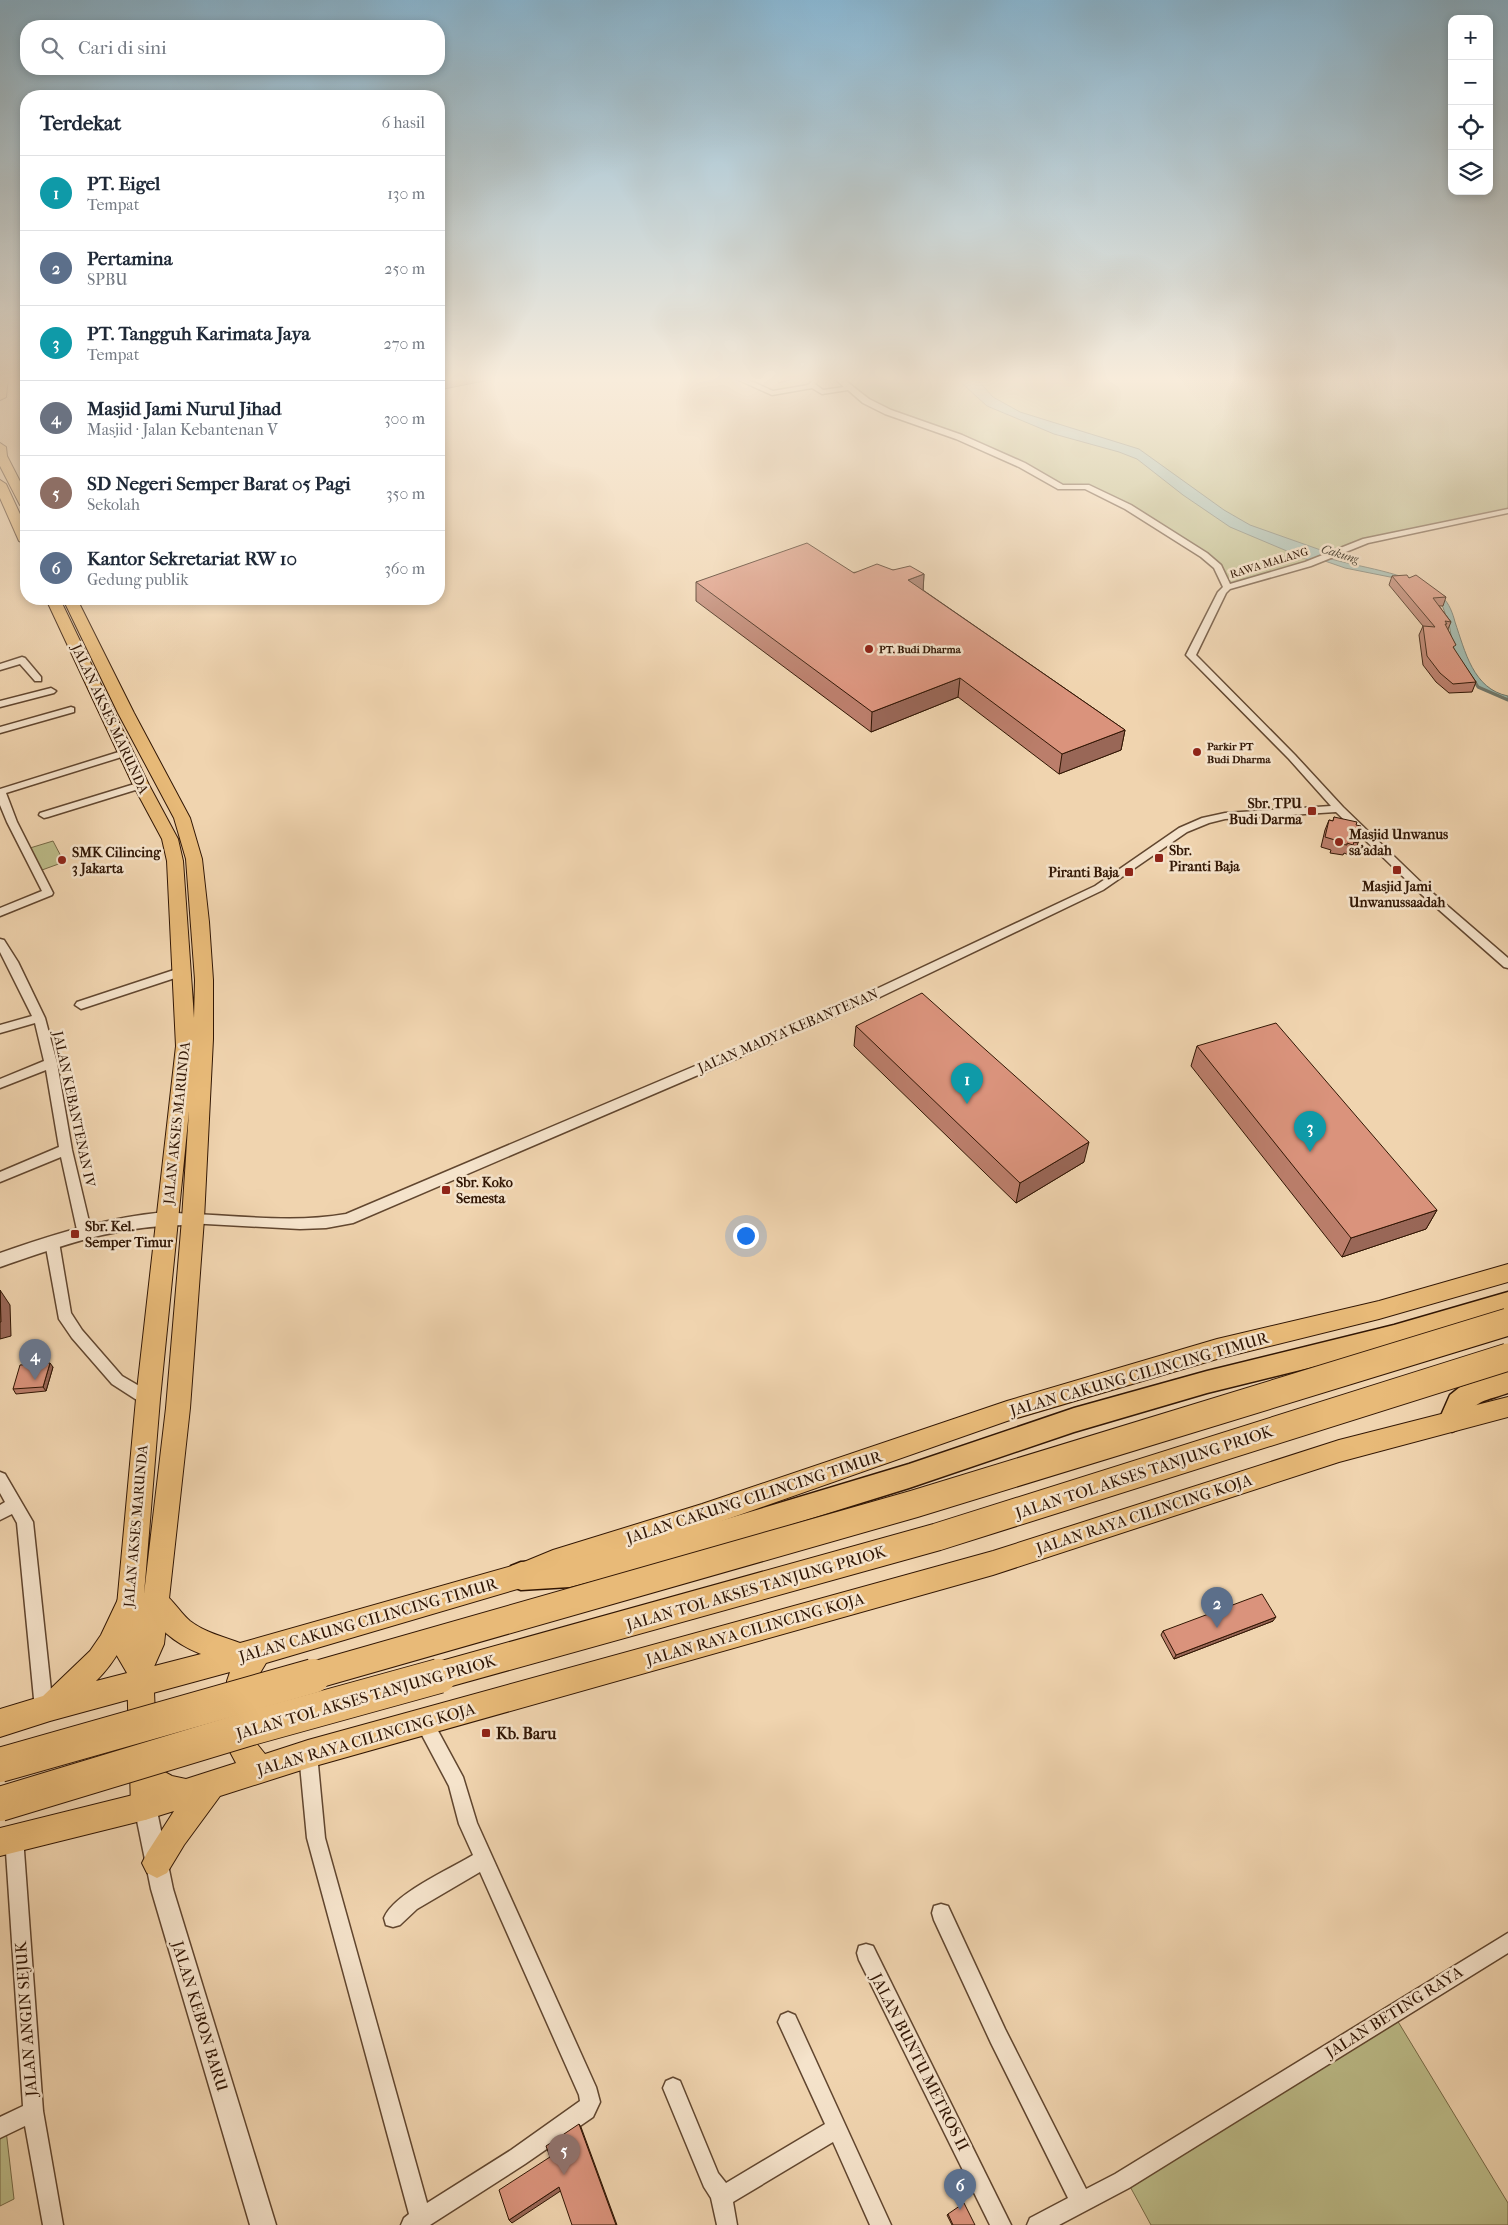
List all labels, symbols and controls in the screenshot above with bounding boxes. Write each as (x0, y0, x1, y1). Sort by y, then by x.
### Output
map controls (1448, 15, 1493, 195)
button: + (1448, 15, 1493, 60)
search box (20, 20, 445, 75)
icon: search (38, 34, 66, 62)
text: Cari di sini (78, 37, 167, 59)
button: − (1448, 60, 1493, 105)
button: locate (1448, 105, 1493, 150)
text: Terdekat (40, 111, 121, 135)
text: 6 hasil (381, 113, 425, 132)
button: layers (1448, 150, 1493, 195)
text: PT. Eigel (87, 173, 160, 195)
text: 1 (53, 184, 59, 203)
text: 130 m (387, 184, 425, 203)
text: Tempat (87, 195, 139, 214)
text: Pertamina (87, 248, 172, 270)
text: 2 (52, 259, 60, 278)
text: 250 m (384, 259, 425, 278)
text: SPBU (87, 270, 128, 289)
text: PT. Tangguh Karimata Jaya (87, 323, 310, 345)
text: 3 (53, 334, 59, 353)
text: 270 m (384, 334, 425, 353)
text: Tempat (87, 345, 139, 364)
text: Masjid Jami Nurul Jihad (87, 398, 281, 420)
text: 4 (51, 409, 61, 428)
text: 300 m (384, 409, 425, 428)
text: Masjid · Jalan Kebantenan V (87, 420, 278, 439)
text: SD Negeri Semper Barat 05 Pagi (87, 473, 351, 495)
text: 5 (53, 484, 59, 503)
text: 350 m (386, 484, 425, 503)
text: Sekolah (87, 495, 140, 514)
water label: Cakung (1319, 542, 1361, 566)
street label: RAWA MALANG (1228, 545, 1310, 581)
text: Kantor Sekretariat RW 10 (87, 548, 297, 570)
text: 6 (52, 559, 60, 578)
text: 360 m (384, 559, 425, 578)
text: Gedung publik (87, 570, 188, 589)
street label: JALAN AKSES MARUNDA (67, 641, 153, 797)
marker: PT. Budi Dharma (863, 643, 875, 655)
place label: PT. Budi Dharma (879, 643, 962, 656)
place label: Parkir PT Budi Dharma (1207, 740, 1271, 766)
marker: Parkir PT Budi Dharma (1191, 746, 1203, 758)
place label: Sbr. TPU Budi Darma (1229, 795, 1303, 828)
marker: Sbr. TPU Budi Darma (1306, 805, 1318, 817)
place label: Masjid Unwanus sa'adah (1348, 826, 1449, 859)
marker: Masjid Unwanus sa'adah (1333, 836, 1345, 848)
place label: Sbr. Piranti Baja (1169, 842, 1240, 875)
place label: SMK Cilincing 3 Jakarta (72, 844, 161, 877)
marker: Sbr. Piranti Baja (1153, 852, 1165, 864)
marker: SMK Cilincing 3 Jakarta (56, 854, 68, 866)
place label: Piranti Baja (1048, 864, 1120, 881)
marker: Masjid Jami Unwanussaadah (1391, 864, 1403, 876)
marker: Piranti Baja (1123, 866, 1135, 878)
place label: Masjid Jami Unwanussaadah (1348, 878, 1446, 911)
street label: JALAN MADYA KEBANTENAN (694, 985, 881, 1077)
street label: JALAN KEBANTENAN IV (49, 1029, 99, 1189)
street label: JALAN AKSES MARUNDA (160, 1040, 194, 1206)
pin: 1 (951, 1063, 983, 1104)
pin: 3 (1294, 1111, 1326, 1152)
place label: Sbr. Koko Semesta (456, 1174, 513, 1207)
marker: Sbr. Koko Semesta (440, 1184, 452, 1196)
place label: Sbr. Kel. Semper Timur (85, 1218, 174, 1251)
your location (733, 1223, 759, 1249)
marker: Sbr. Kel. Semper Timur (69, 1228, 81, 1240)
street label: JALAN CAKUNG CILINCING TIMUR (1006, 1328, 1272, 1421)
pin: 4 (19, 1339, 51, 1380)
street label: JALAN TOL AKSES TANJUNG PRIOK (1011, 1421, 1276, 1523)
street label: JALAN AKSES MARUNDA (120, 1443, 152, 1609)
street label: JALAN CAKUNG CILINCING TIMUR (622, 1446, 886, 1548)
street label: JALAN RAYA CILINCING KOJA (1032, 1470, 1255, 1559)
street label: JALAN TOL AKSES TANJUNG PRIOK (622, 1541, 889, 1635)
street label: JALAN CAKUNG CILINCING TIMUR (235, 1574, 501, 1667)
pin: 2 (1201, 1587, 1233, 1628)
street label: JALAN RAYA CILINCING KOJA (642, 1589, 867, 1670)
street label: JALAN TOL AKSES TANJUNG PRIOK (232, 1650, 499, 1744)
street label: JALAN RAYA CILINCING KOJA (253, 1699, 478, 1780)
place label: Kb. Baru (496, 1724, 557, 1743)
marker: Kb. Baru (480, 1727, 492, 1739)
street label: JALAN KEBON BARU (168, 1937, 232, 2094)
street label: JALAN ANGIN SEJUK (11, 1939, 41, 2099)
street label: JALAN BETING RAYA (1320, 1962, 1467, 2063)
street label: JALAN BUNTU METROS II (866, 1968, 973, 2154)
pin: 5 (548, 2134, 580, 2175)
pin: 6 (944, 2169, 976, 2210)

